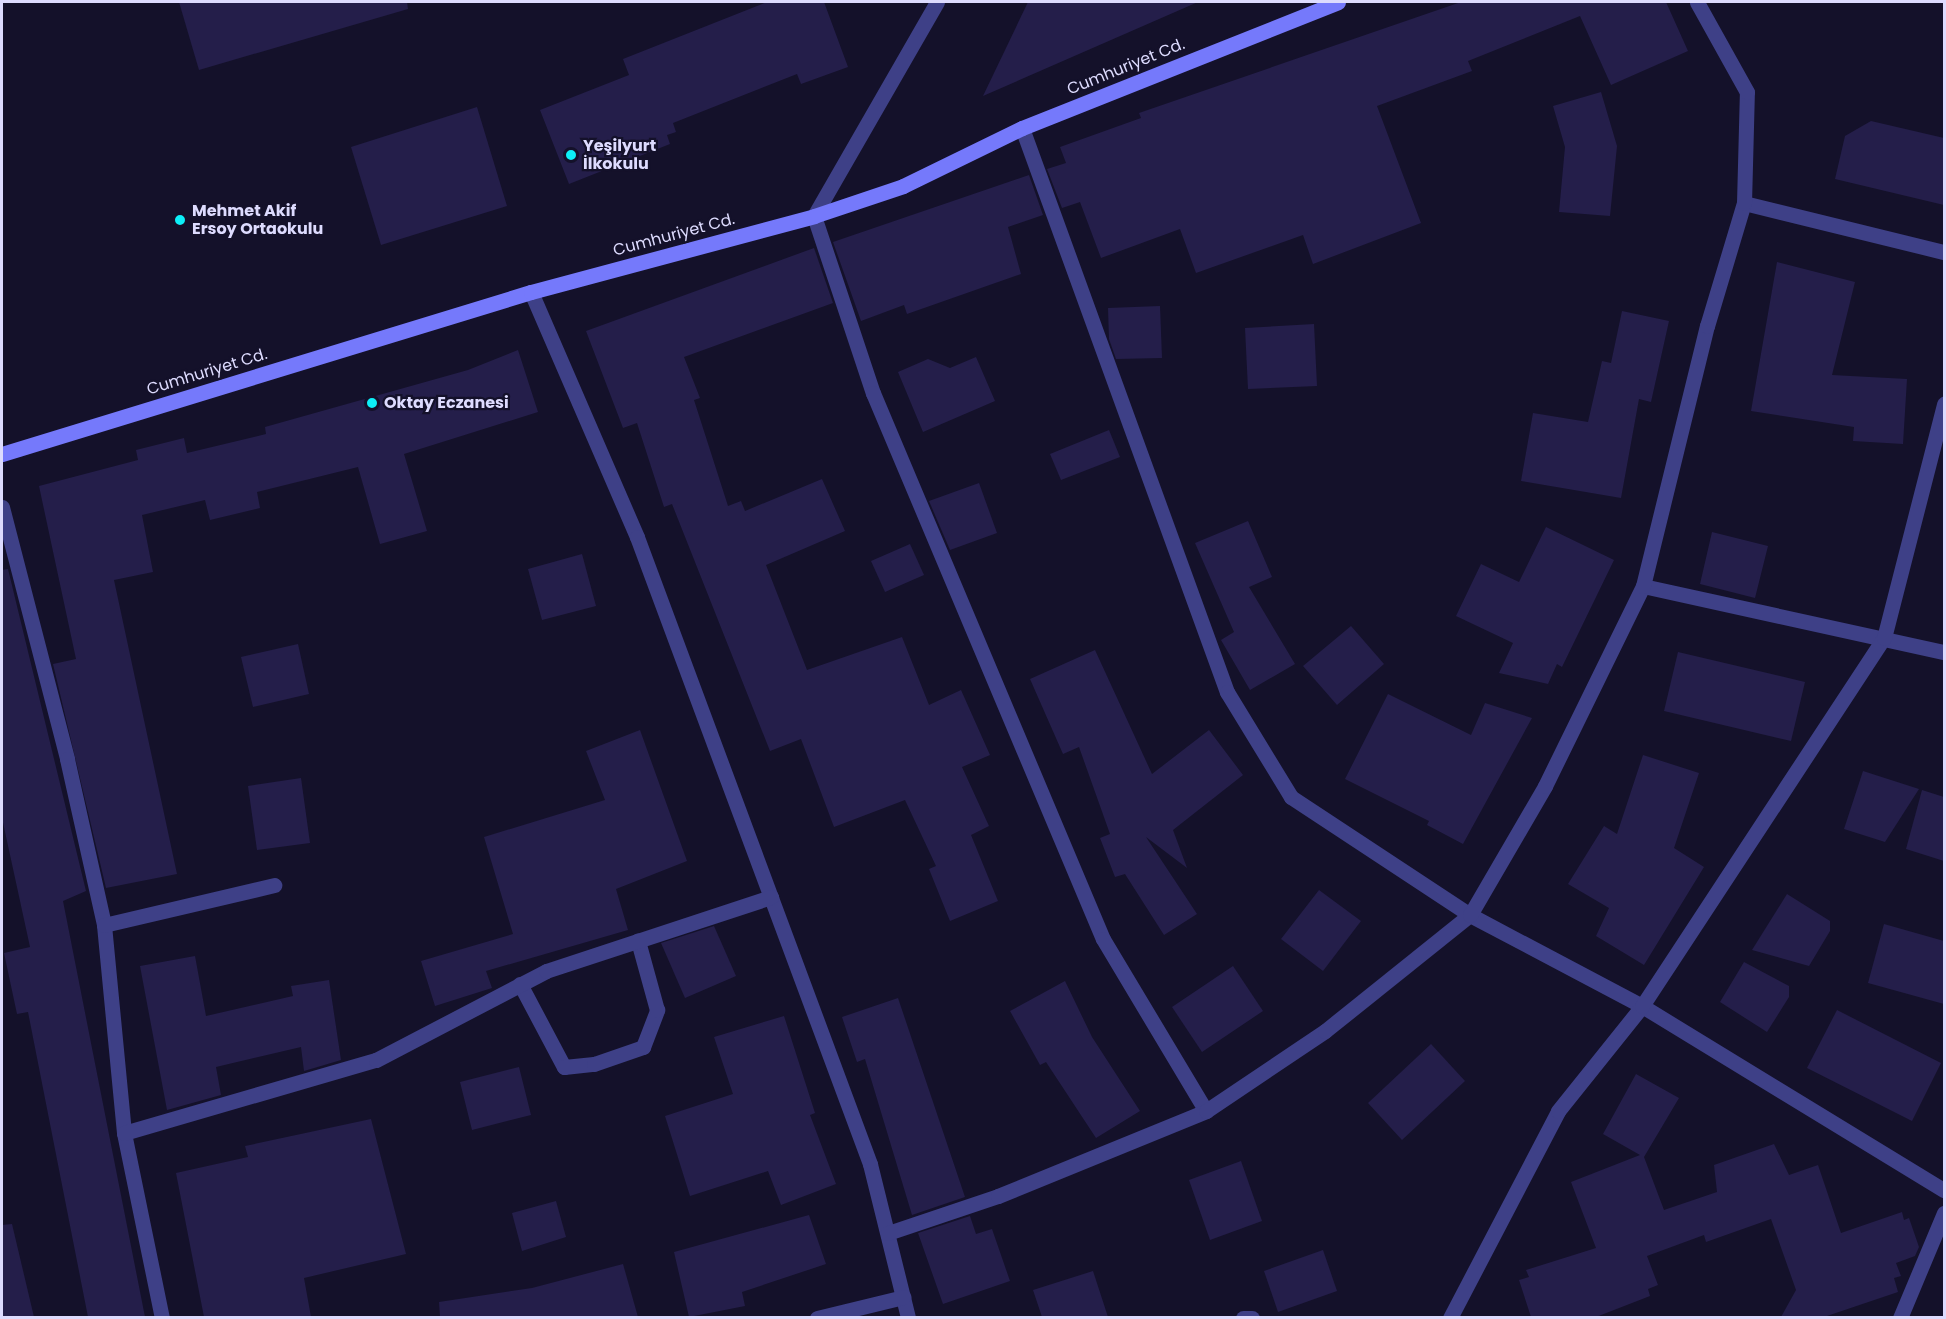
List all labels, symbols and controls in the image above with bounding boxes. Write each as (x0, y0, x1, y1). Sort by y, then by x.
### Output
street label: Cumhuriyet Cd. (1064, 35, 1188, 99)
place label: Yeşilyurt İlkokulu (583, 136, 656, 174)
marker: Yeşilyurt İlkokulu (564, 148, 578, 162)
place label: Mehmet Akif Ersoy Ortaokulu (192, 201, 323, 239)
street label: Cumhuriyet Cd. (611, 210, 737, 260)
marker: Mehmet Akif Ersoy Ortaokulu (173, 213, 187, 227)
street label: Cumhuriyet Cd. (144, 345, 270, 399)
place label: Oktay Eczanesi (384, 393, 509, 413)
marker: Oktay Eczanesi (365, 396, 379, 410)

